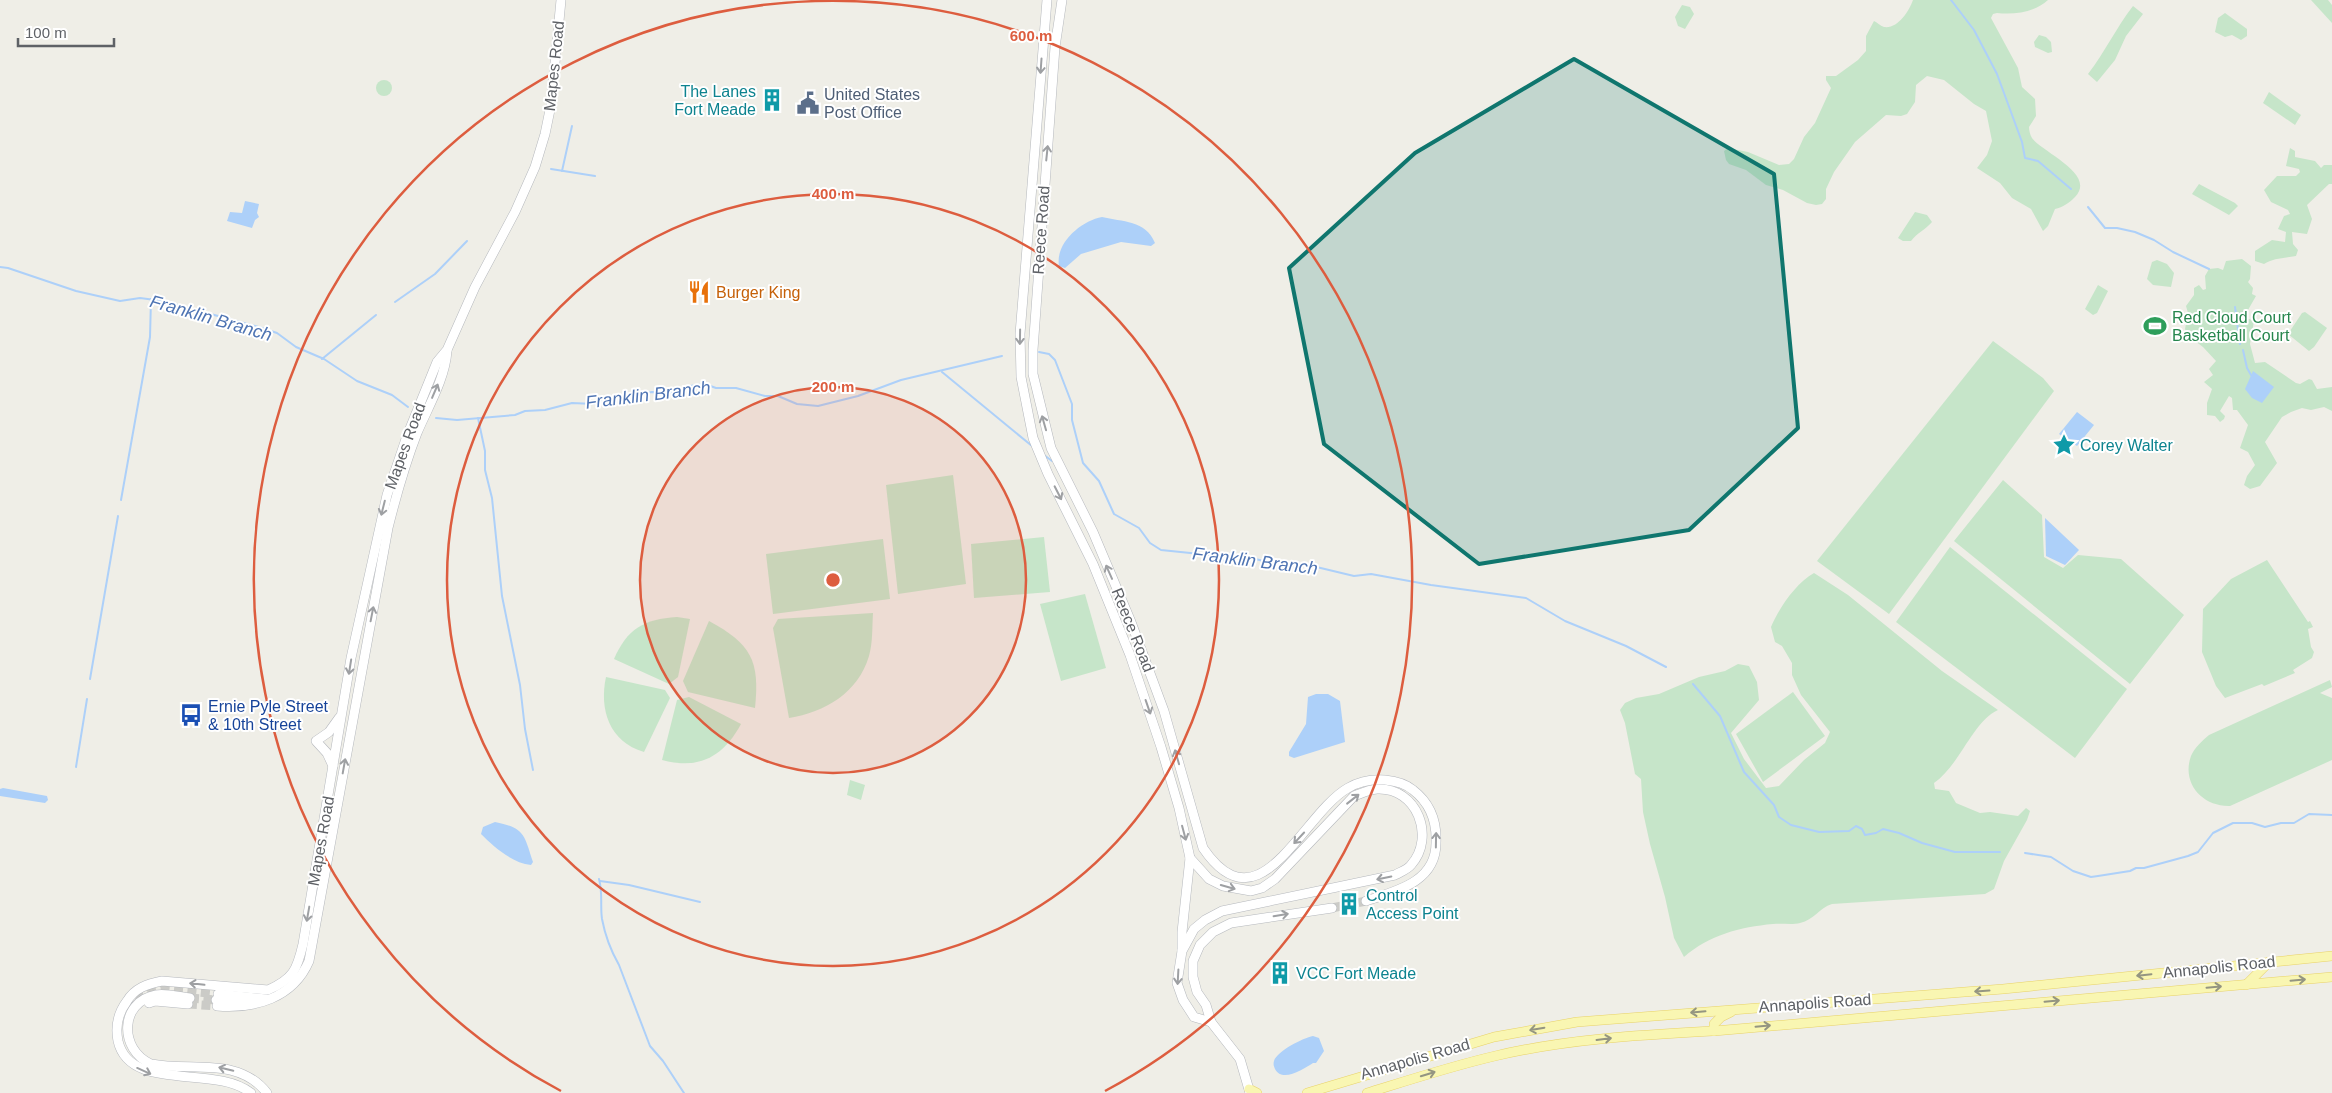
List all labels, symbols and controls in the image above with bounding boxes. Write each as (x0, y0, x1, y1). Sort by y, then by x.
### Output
scale bar (18, 15, 114, 47)
street label: Mapes Road (541, 20, 567, 112)
text: 100 m (25, 24, 67, 41)
text: 600 m (1010, 27, 1052, 44)
one-way arrow (1036, 58, 1045, 74)
place label: The Lanes Fort Meade (674, 83, 756, 118)
place label: United States Post Office (824, 86, 920, 121)
building icon: The Lanes Fort Meade (759, 87, 785, 113)
public building icon: United States Post Office (795, 90, 821, 116)
one-way arrow (1042, 146, 1052, 162)
text: 400 m (812, 185, 854, 202)
street label: Reece Road (1029, 185, 1053, 275)
restaurant icon: Burger King (686, 279, 712, 305)
place label: Burger King (716, 284, 801, 301)
water label: Franklin Branch (148, 291, 274, 345)
place label: Red Cloud Court Basketball Court (2172, 309, 2292, 344)
sports icon: Red Cloud Court Basketball Court (2142, 313, 2168, 339)
one-way arrow (1015, 329, 1025, 345)
water label: Franklin Branch (584, 377, 712, 413)
text: 200 m (812, 378, 854, 395)
one-way arrow (431, 384, 440, 399)
street label: Mapes Road (381, 400, 429, 492)
one-way arrow (1039, 416, 1048, 432)
place icon: Corey Walter (2051, 432, 2077, 458)
place label: Corey Walter (2080, 437, 2173, 454)
one-way arrow (1054, 485, 1063, 500)
one-way arrow (378, 500, 387, 516)
water label: Franklin Branch (1191, 543, 1319, 579)
one-way arrow (1104, 565, 1113, 580)
centre of rings (824, 571, 842, 589)
street label: Reece Road (1108, 586, 1158, 674)
one-way arrow (368, 606, 378, 622)
one-way arrow (344, 659, 354, 675)
place label: Ernie Pyle Street & 10th Street (208, 698, 329, 733)
one-way arrow (1144, 699, 1153, 714)
bus stop icon: Ernie Pyle Street & 10th Street (178, 702, 204, 728)
one-way arrow (1172, 749, 1182, 765)
one-way arrow (340, 758, 349, 774)
one-way arrow (1346, 794, 1359, 805)
street label: Mapes Road (305, 795, 337, 887)
one-way arrow (1179, 825, 1189, 841)
one-way arrow (1293, 832, 1305, 844)
one-way arrow (1431, 833, 1441, 849)
one-way arrow (1377, 873, 1393, 883)
one-way arrow (1219, 883, 1235, 892)
place label: Control Access Point (1366, 887, 1459, 922)
building icon: Control Access Point (1336, 891, 1362, 917)
one-way arrow (302, 906, 312, 922)
one-way arrow (1272, 910, 1288, 920)
street label: Annapolis Road (2162, 953, 2276, 981)
building icon: VCC Fort Meade (1267, 960, 1293, 986)
place label: VCC Fort Meade (1296, 965, 1416, 982)
one-way arrow (1173, 968, 1182, 984)
one-way arrow (2136, 970, 2152, 980)
one-way arrow (2290, 975, 2306, 985)
one-way arrow (190, 979, 206, 989)
one-way arrow (2206, 982, 2222, 992)
one-way arrow (1975, 986, 1991, 995)
street label: Annapolis Road (1758, 991, 1872, 1015)
one-way arrow (2044, 996, 2060, 1006)
one-way arrow (1691, 1008, 1707, 1017)
one-way arrow (1754, 1022, 1770, 1031)
one-way arrow (1529, 1025, 1545, 1035)
one-way arrow (1596, 1034, 1612, 1044)
street label: Annapolis Road (1358, 1035, 1472, 1083)
one-way arrow (219, 1064, 235, 1073)
one-way arrow (136, 1067, 151, 1077)
one-way arrow (1419, 1069, 1435, 1079)

